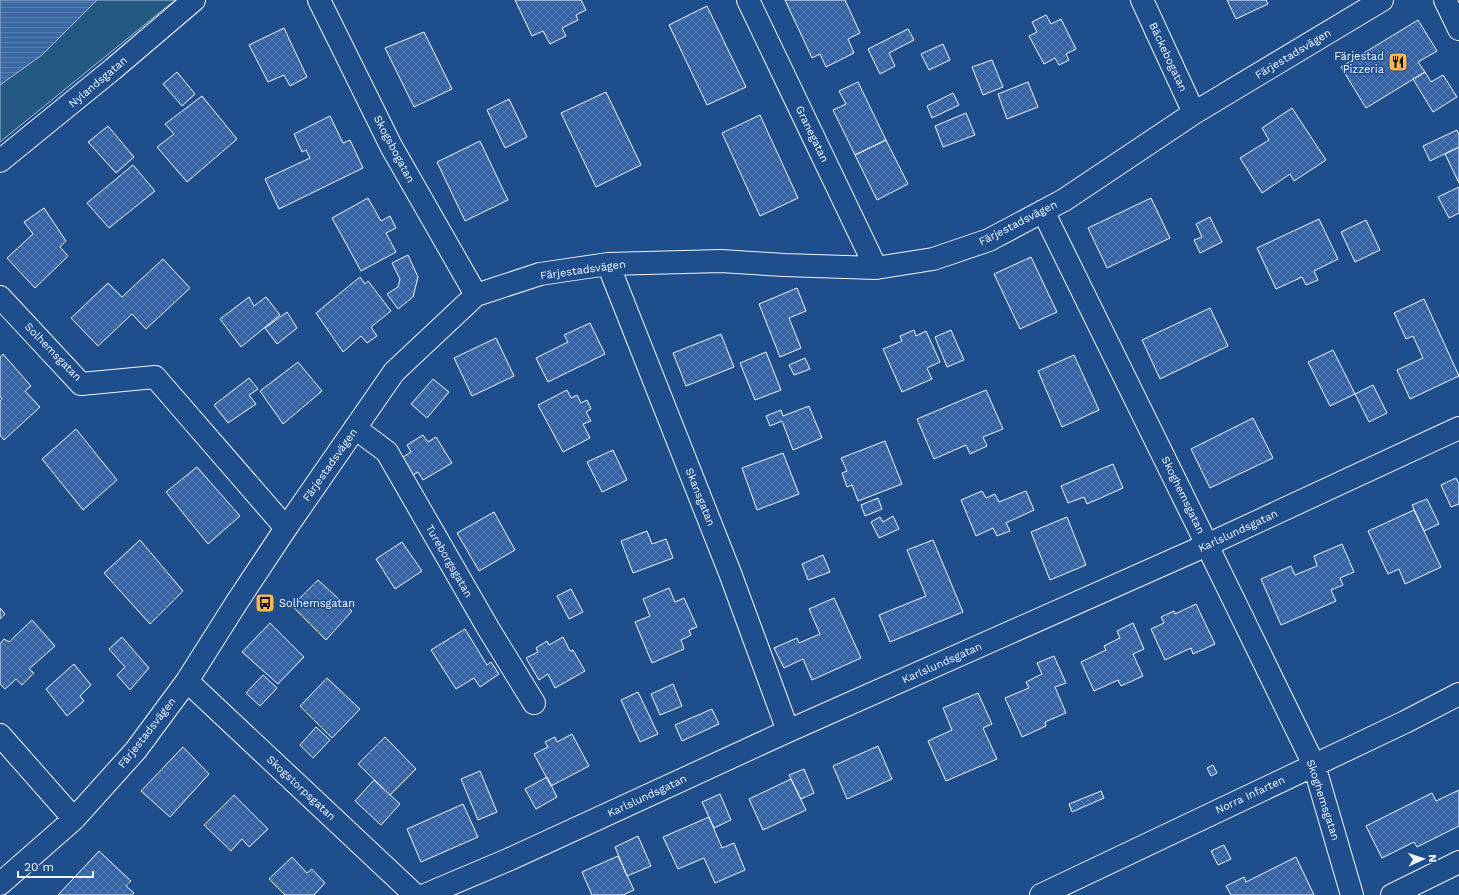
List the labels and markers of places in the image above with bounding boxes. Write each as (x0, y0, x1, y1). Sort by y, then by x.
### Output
place label: Färjestad Pizzeria (1334, 50, 1384, 76)
restaurant icon: Färjestad Pizzeria (1387, 51, 1409, 73)
bus stop icon: Solhemsgatan (254, 592, 276, 614)
place label: Solhemsgatan (279, 597, 355, 610)

